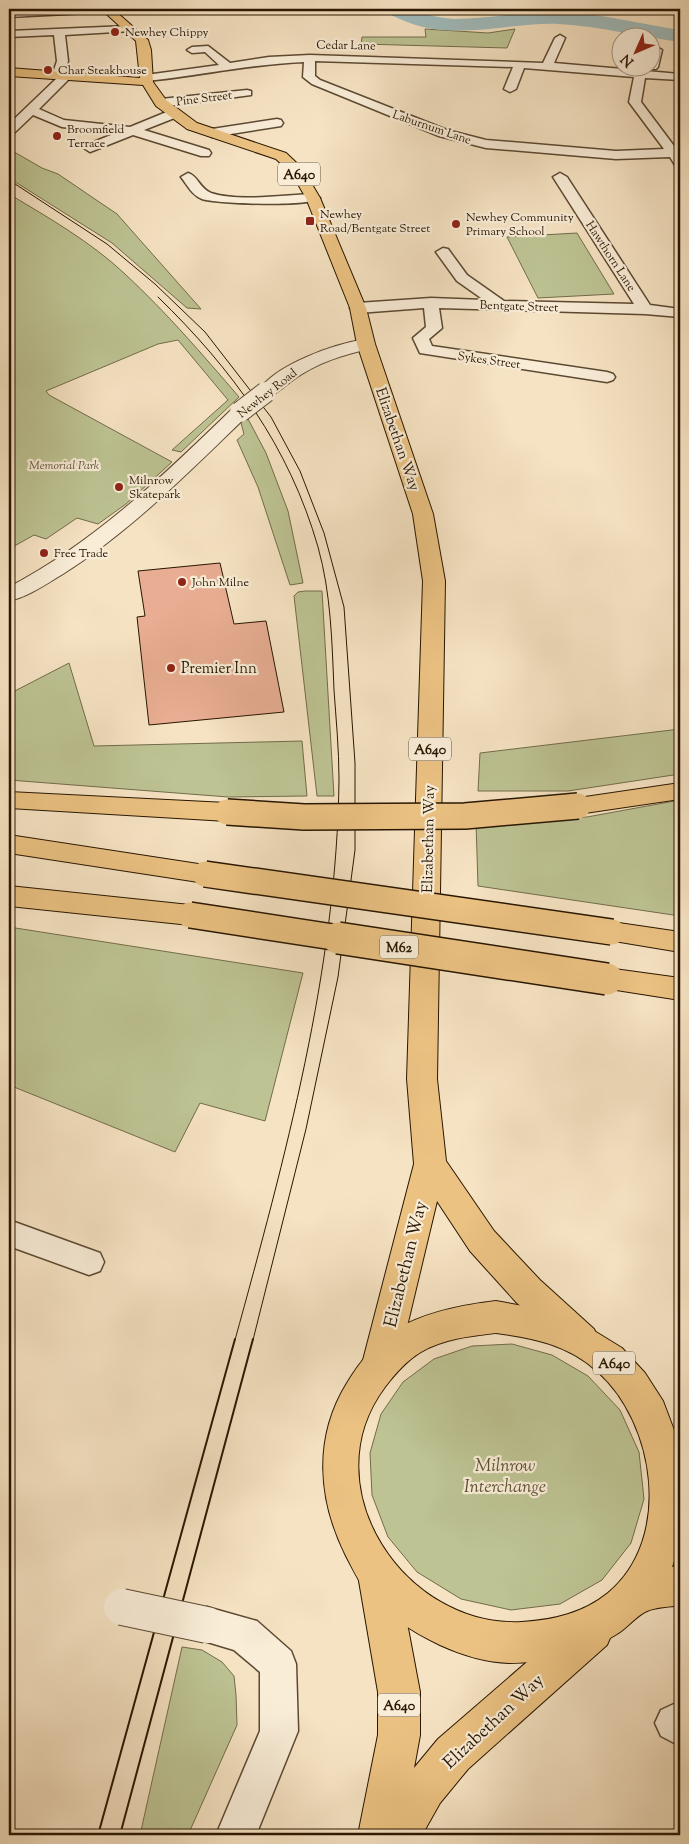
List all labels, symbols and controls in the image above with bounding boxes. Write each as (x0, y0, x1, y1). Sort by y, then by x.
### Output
place label: Newhey Chippy (125, 24, 209, 42)
marker: Newhey Chippy (109, 26, 121, 38)
north arrow (612, 28, 662, 78)
street label: Cedar Lane (316, 36, 376, 56)
text: N (617, 49, 639, 71)
place label: Char Steakhouse (58, 62, 147, 80)
marker: Char Steakhouse (42, 64, 54, 76)
street label: Pine Street (175, 87, 233, 111)
street label: Laburnum Lane (390, 106, 474, 150)
place label: Broomfield Terrace (67, 121, 124, 153)
marker: Broomfield Terrace (51, 130, 63, 142)
road number: A640 (278, 162, 320, 185)
place label: Newhey Road/Bentgate Street (320, 206, 430, 238)
place label: Newhey Community Primary School (466, 209, 574, 241)
marker: Newhey Road/Bentgate Street (304, 215, 316, 227)
marker: Newhey Community Primary School (450, 218, 462, 230)
street label: Hawthorn Lane (581, 218, 640, 296)
street label: Bentgate Street (479, 297, 559, 317)
street label: Sykes Street (456, 348, 521, 374)
street label: Newhey Road (234, 365, 302, 423)
street label: Elizabethan Way (369, 385, 424, 494)
park label: Memorial Park (29, 457, 100, 475)
place label: Milnrow Skatepark (129, 472, 181, 504)
marker: Milnrow Skatepark (113, 481, 125, 493)
place label: Free Trade (54, 545, 109, 563)
marker: Free Trade (38, 547, 50, 559)
place label: John Milne (191, 574, 249, 592)
marker: John Milne (176, 576, 188, 588)
place label: Premier Inn (181, 659, 257, 680)
marker: Premier Inn (165, 662, 177, 674)
road number: A640 (409, 738, 451, 761)
street label: Elizabethan Way (418, 784, 441, 893)
road number: M62 (380, 936, 418, 959)
street label: Elizabethan Way (379, 1198, 435, 1330)
road number: A640 (593, 1352, 635, 1375)
park label: Milnrow Interchange (464, 1454, 546, 1501)
street label: Elizabethan Way (438, 1669, 551, 1776)
road number: A640 (378, 1694, 420, 1716)

